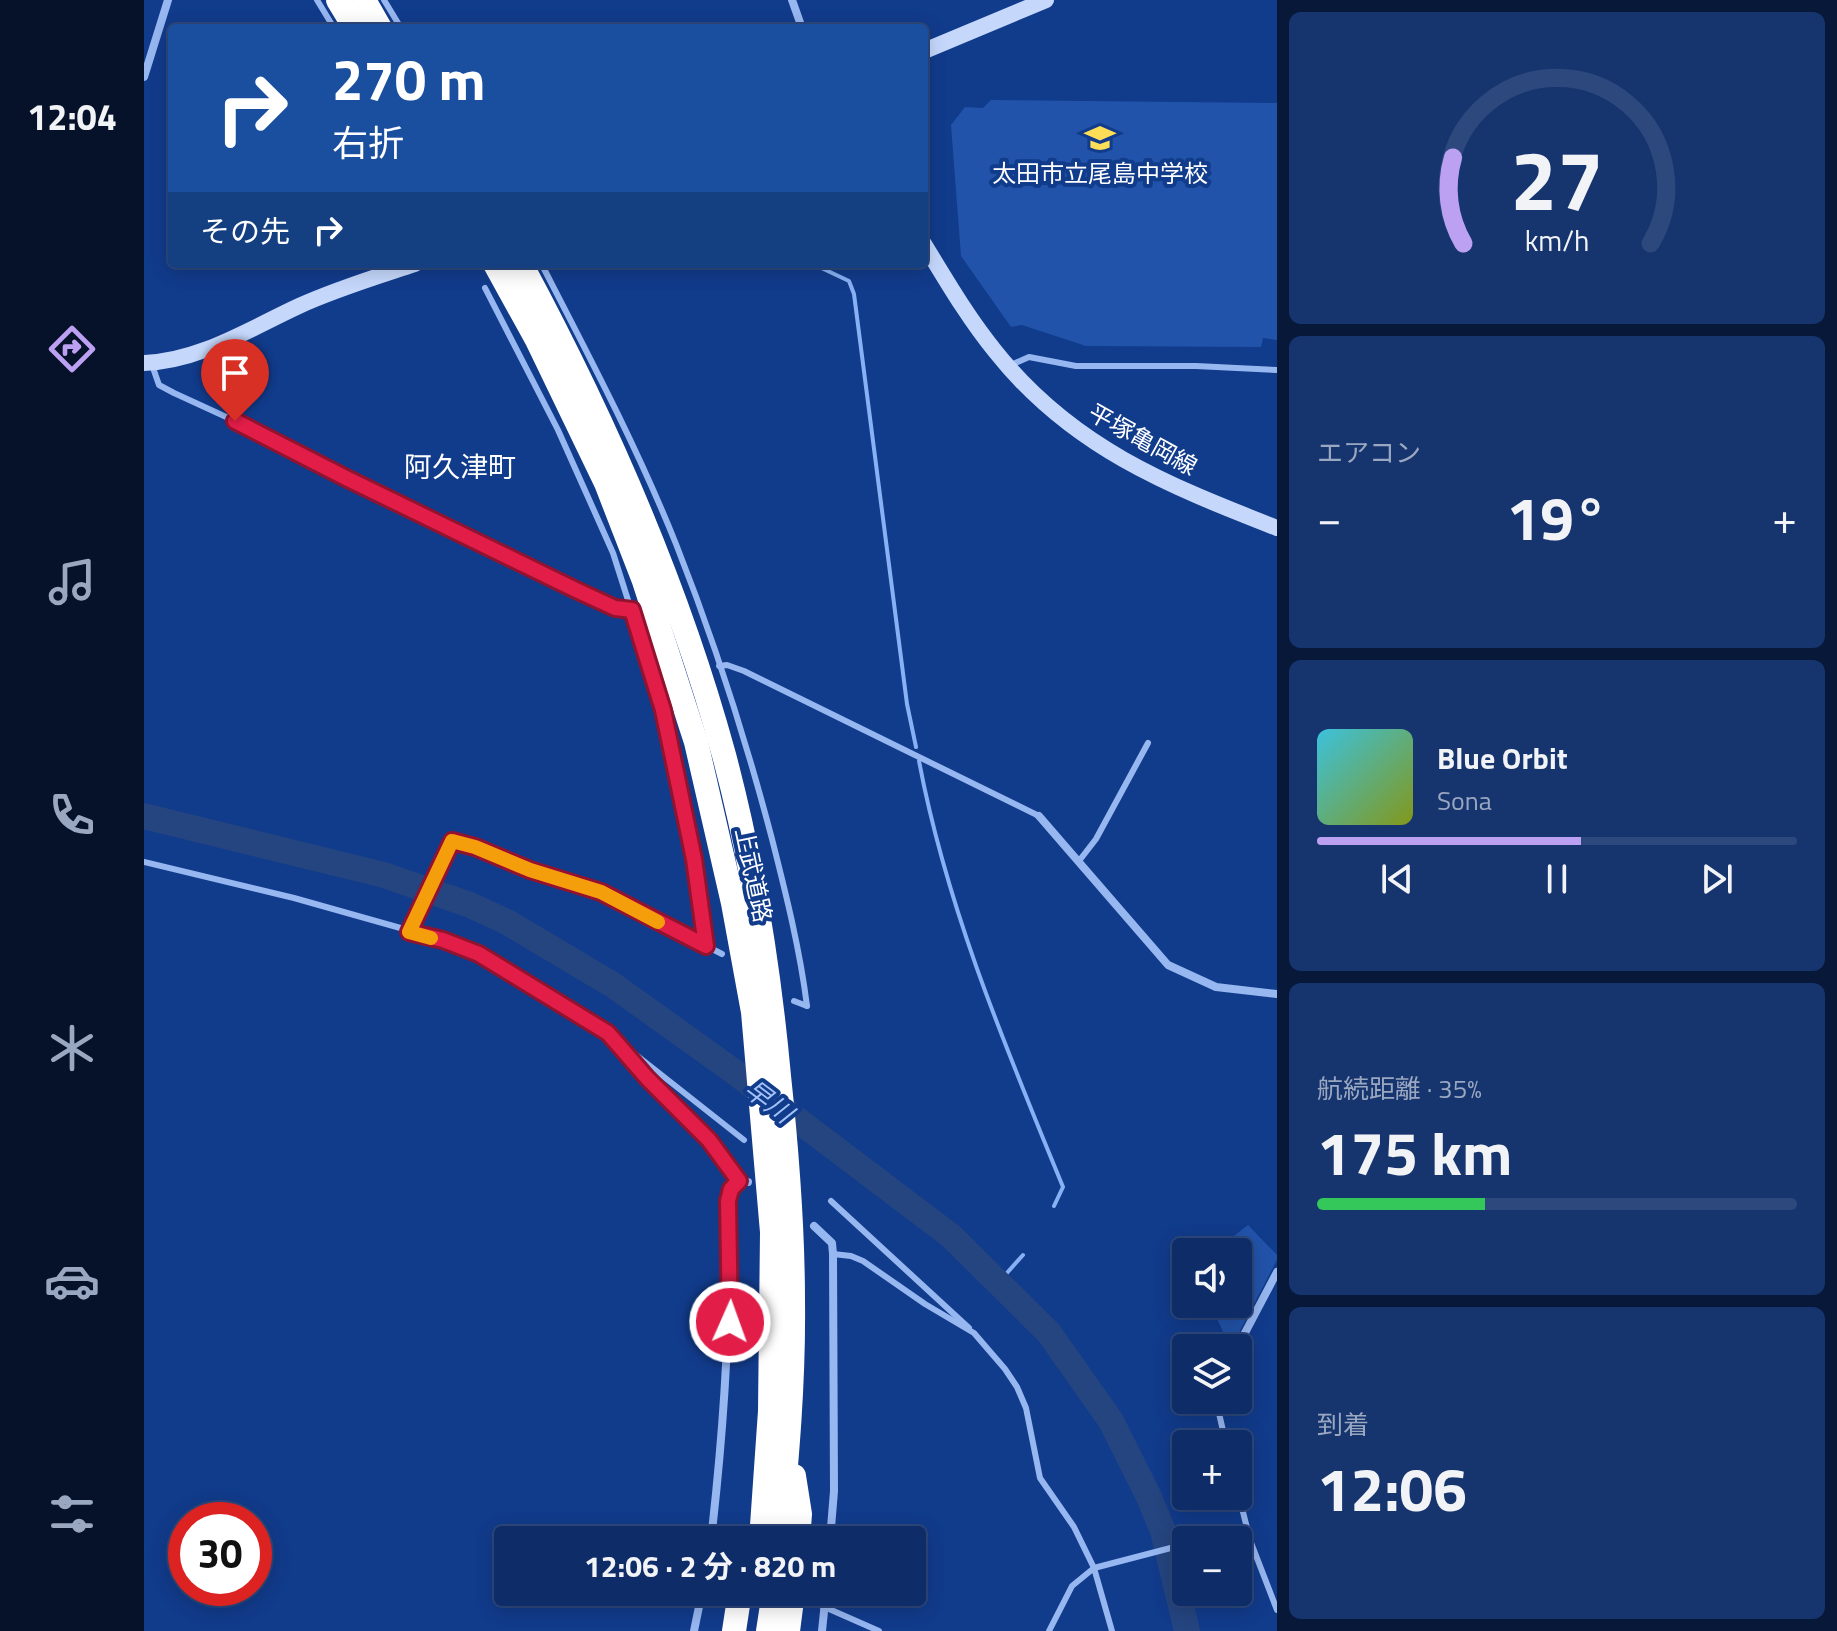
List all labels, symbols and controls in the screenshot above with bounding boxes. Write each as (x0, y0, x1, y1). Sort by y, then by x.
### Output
text: 270 m (332, 37, 485, 122)
icon: right (200, 56, 304, 160)
text: 12:04 (27, 89, 117, 144)
text: 右折 (332, 115, 404, 170)
text: 27 (1510, 115, 1604, 241)
school or university icon: 太田市立尾島中学校 (1083, 121, 1117, 155)
place label: 太田市立尾島中学校 (992, 155, 1208, 191)
text: その先 (200, 208, 290, 254)
icon: right (306, 208, 350, 252)
text: km/h (1525, 219, 1589, 262)
icon: directions (44, 321, 100, 377)
pin (201, 339, 269, 421)
icon: arrive (213, 351, 257, 395)
street label: 平塚亀岡線 (1082, 394, 1204, 484)
text: エアコン (1317, 433, 1421, 472)
district label: 阿久津町 (404, 445, 516, 488)
text: 19° (1507, 472, 1607, 563)
text: − (1317, 484, 1342, 551)
text: + (1772, 484, 1797, 551)
icon: music (44, 554, 100, 610)
text: Blue Orbit (1437, 735, 1568, 781)
text: Sona (1437, 781, 1492, 820)
icon: phone (44, 787, 100, 843)
street label: 上武道路 (726, 824, 782, 926)
icon: previous (1375, 857, 1419, 901)
icon: pause (1535, 857, 1579, 901)
icon: next (1695, 857, 1739, 901)
icon: climate (44, 1020, 100, 1076)
text: 航続距離 · 35% (1317, 1069, 1482, 1108)
water label: 早川 (736, 1070, 804, 1134)
text: 175 km (1317, 1107, 1512, 1198)
map controls (1172, 1238, 1252, 1606)
button: sound (1172, 1238, 1252, 1318)
icon: car (44, 1253, 100, 1309)
position arrow (688, 1280, 772, 1364)
button: layers (1172, 1334, 1252, 1414)
text: 到着 (1317, 1405, 1369, 1444)
button: + (1172, 1430, 1252, 1510)
text: 12:06 (1317, 1443, 1467, 1534)
icon: filters (44, 1486, 100, 1542)
speed limit sign: 30 (168, 1502, 272, 1606)
button: − (1172, 1526, 1252, 1606)
text: 12:06 · 2 分 · 820 m (584, 1543, 836, 1589)

